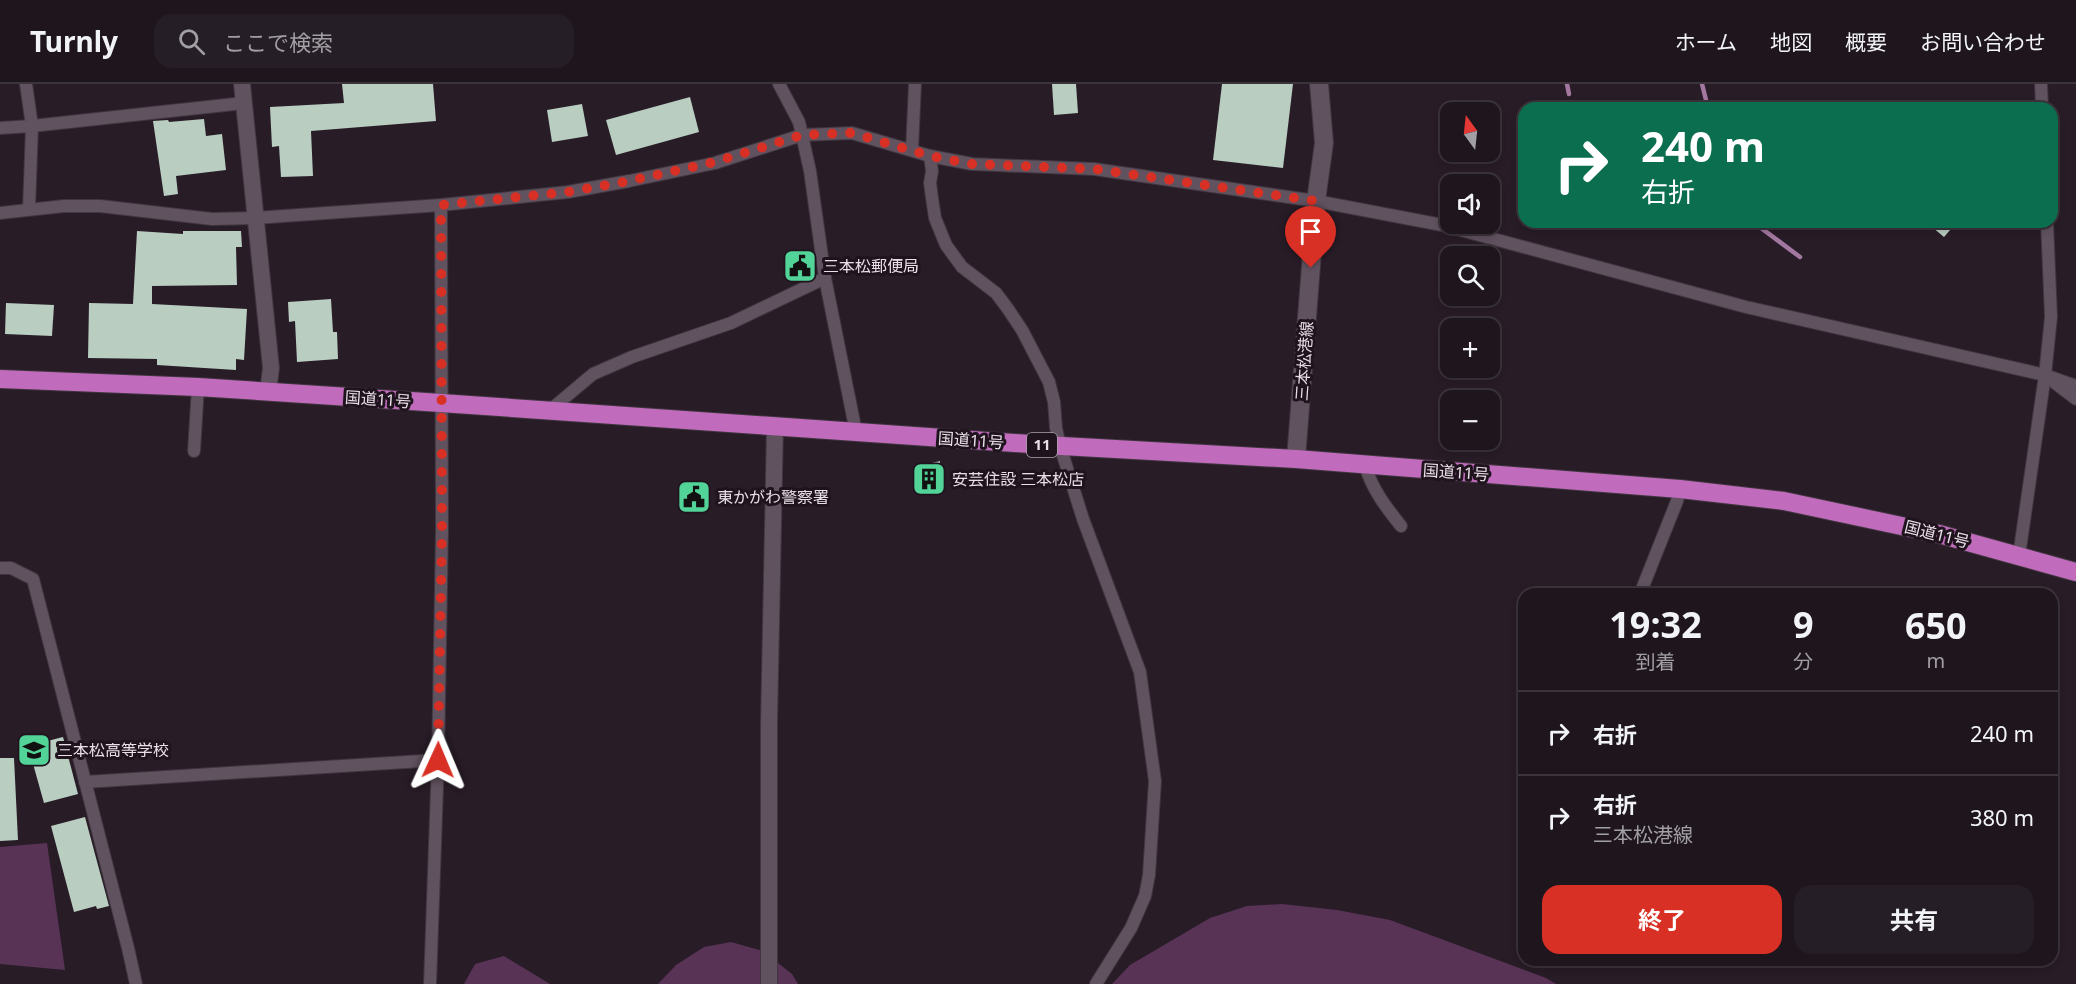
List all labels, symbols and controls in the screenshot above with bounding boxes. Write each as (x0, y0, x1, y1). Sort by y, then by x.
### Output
search box (154, 14, 574, 68)
text: Turnly (30, 22, 118, 60)
icon: search (175, 25, 208, 58)
text: ここで検索 (223, 27, 333, 57)
text: ホーム (1675, 28, 1737, 56)
text: 地図 (1770, 28, 1812, 56)
text: 概要 (1845, 28, 1887, 56)
text: お問い合わせ (1920, 28, 2046, 56)
north arrow (1440, 102, 1500, 162)
map controls (1440, 102, 1500, 450)
text: 240 m (1641, 117, 1765, 174)
icon: right (1542, 126, 1620, 204)
text: 右折 (1641, 173, 1695, 210)
button: sound (1440, 174, 1500, 234)
pin (1285, 206, 1336, 268)
icon: arrive (1294, 215, 1327, 248)
button: search (1440, 246, 1500, 306)
public building icon: 三本松郵便局 (782, 248, 818, 284)
place label: 三本松郵便局 (823, 255, 919, 277)
button: + (1440, 318, 1500, 378)
street label: 三本松港線 (1290, 320, 1318, 402)
street label: 国道11号 (344, 386, 412, 412)
button: − (1440, 390, 1500, 450)
street label: 国道11号 (937, 427, 1005, 453)
road number: 11 (1027, 433, 1057, 457)
street label: 国道11号 (1422, 459, 1490, 485)
building icon: 安芸住設 三本松店 (911, 461, 947, 497)
place label: 安芸住設 三本松店 (952, 468, 1084, 490)
public building icon: 東かがわ警察署 (676, 479, 712, 515)
place label: 東かがわ警察署 (717, 486, 829, 508)
street label: 国道11号 (1902, 515, 1972, 553)
text: 19:32 (1609, 600, 1702, 649)
text: 9 (1793, 600, 1814, 649)
text: 650 (1905, 601, 1967, 650)
text: m (1926, 647, 1945, 674)
text: 到着 (1636, 648, 1676, 675)
text: 分 (1793, 648, 1813, 675)
icon: right (1542, 717, 1575, 750)
text: 240 m (1970, 718, 2034, 748)
text: 右折 (1593, 719, 1637, 749)
position arrow (406, 728, 470, 792)
school or university icon: 三本松高等学校 (16, 732, 52, 768)
place label: 三本松高等学校 (57, 739, 169, 761)
text: 右折 (1593, 789, 1637, 819)
icon: right (1542, 801, 1575, 834)
text: 380 m (1970, 802, 2034, 832)
text: 三本松港線 (1593, 821, 1693, 848)
button: 終了 (1542, 885, 1782, 954)
button: 共有 (1794, 885, 2034, 954)

